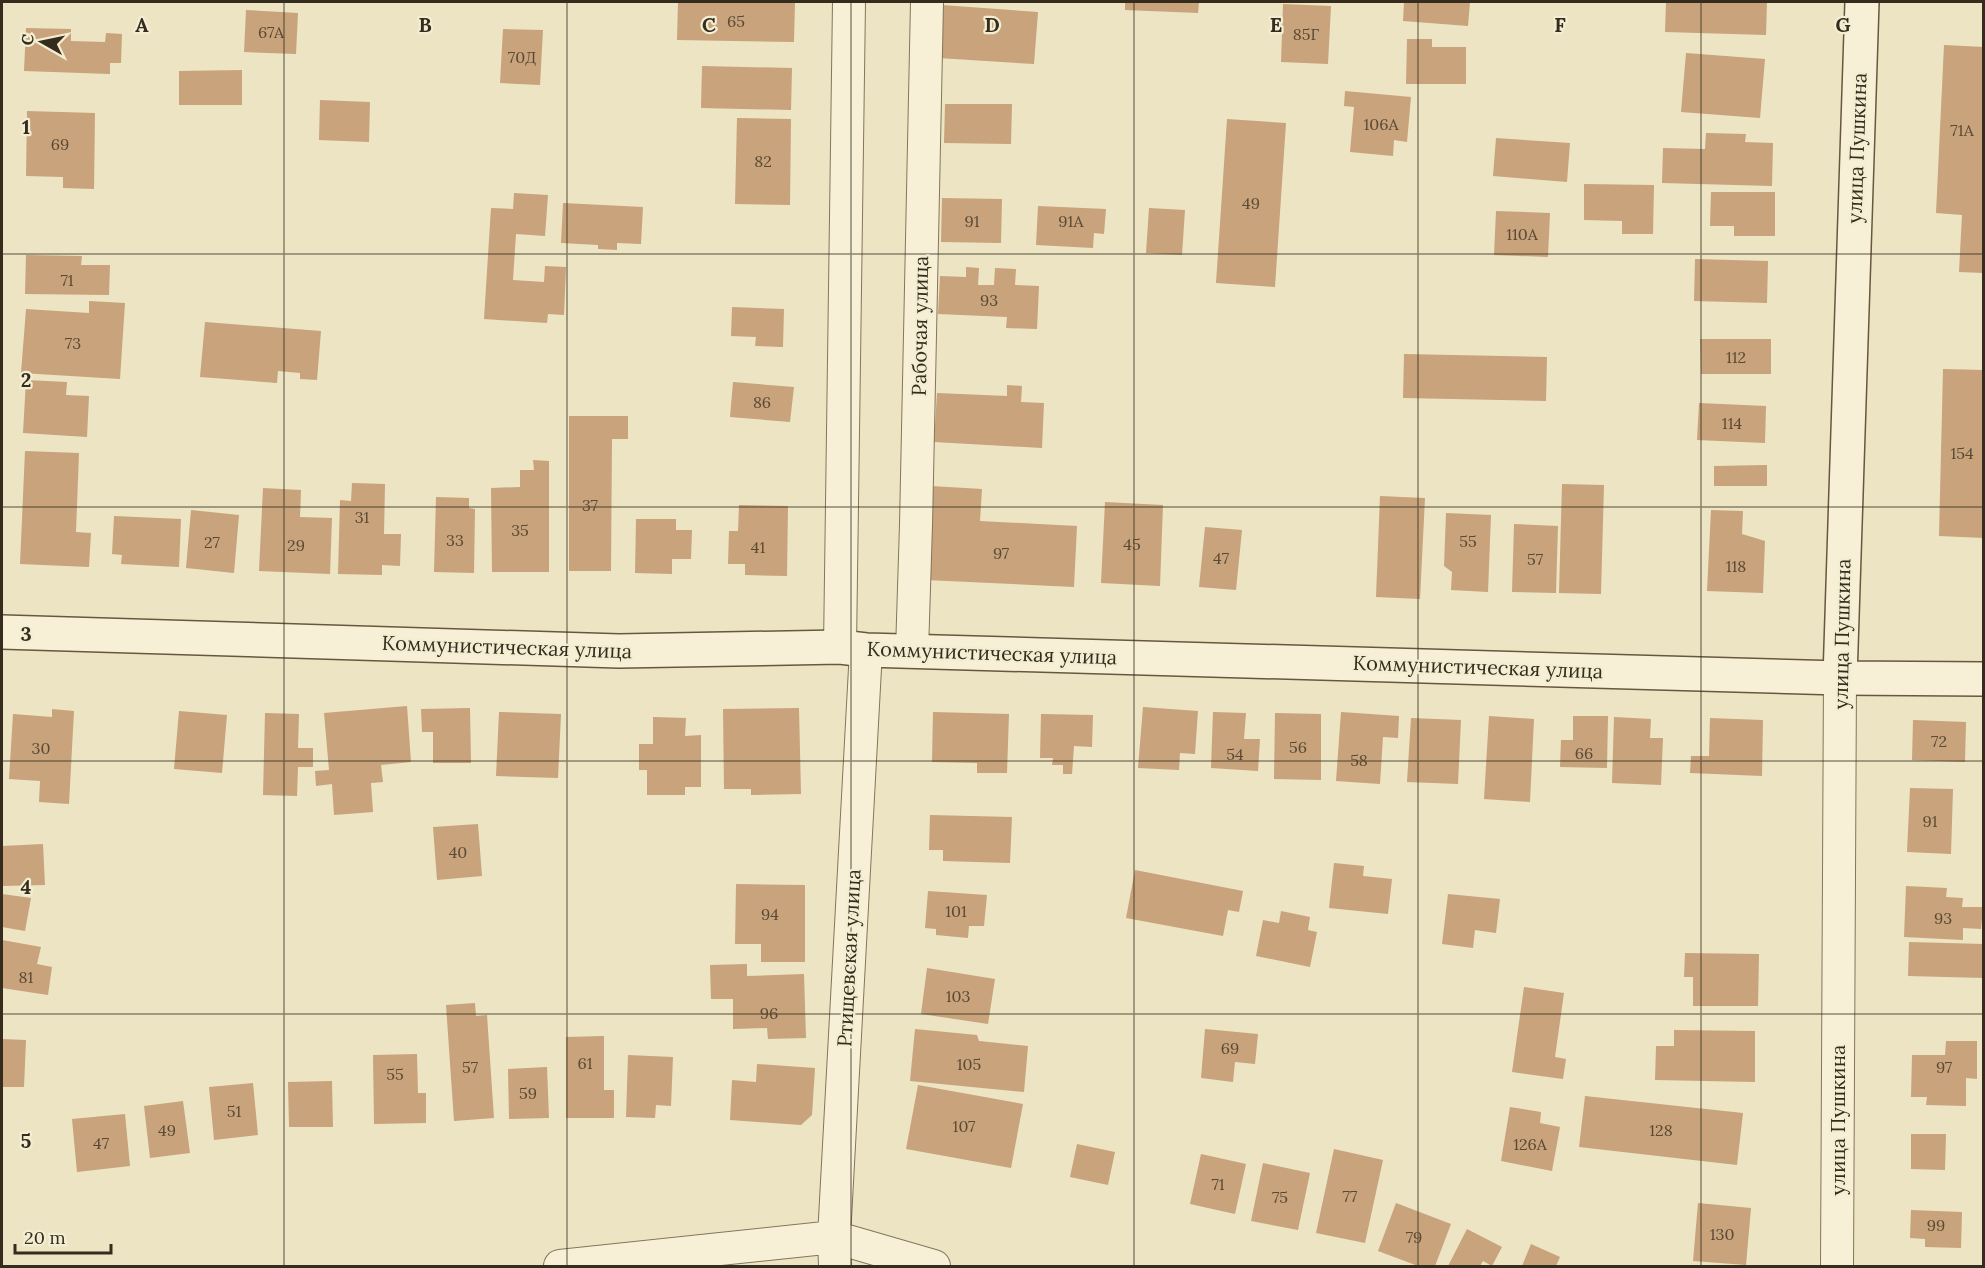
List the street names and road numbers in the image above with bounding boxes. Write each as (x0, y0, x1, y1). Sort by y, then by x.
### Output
street label: улица Пушкина (1841, 72, 1872, 224)
street label: Рабочая улица (906, 256, 933, 396)
street label: улица Пушкина (1828, 558, 1855, 710)
street label: Коммунистическая улица (381, 630, 633, 663)
street label: Коммунистическая улица (866, 636, 1118, 669)
street label: Коммунистическая улица (1352, 650, 1604, 683)
street label: Ртищевская улица (831, 868, 866, 1047)
street label: улица Пушкина (1825, 1045, 1850, 1195)

